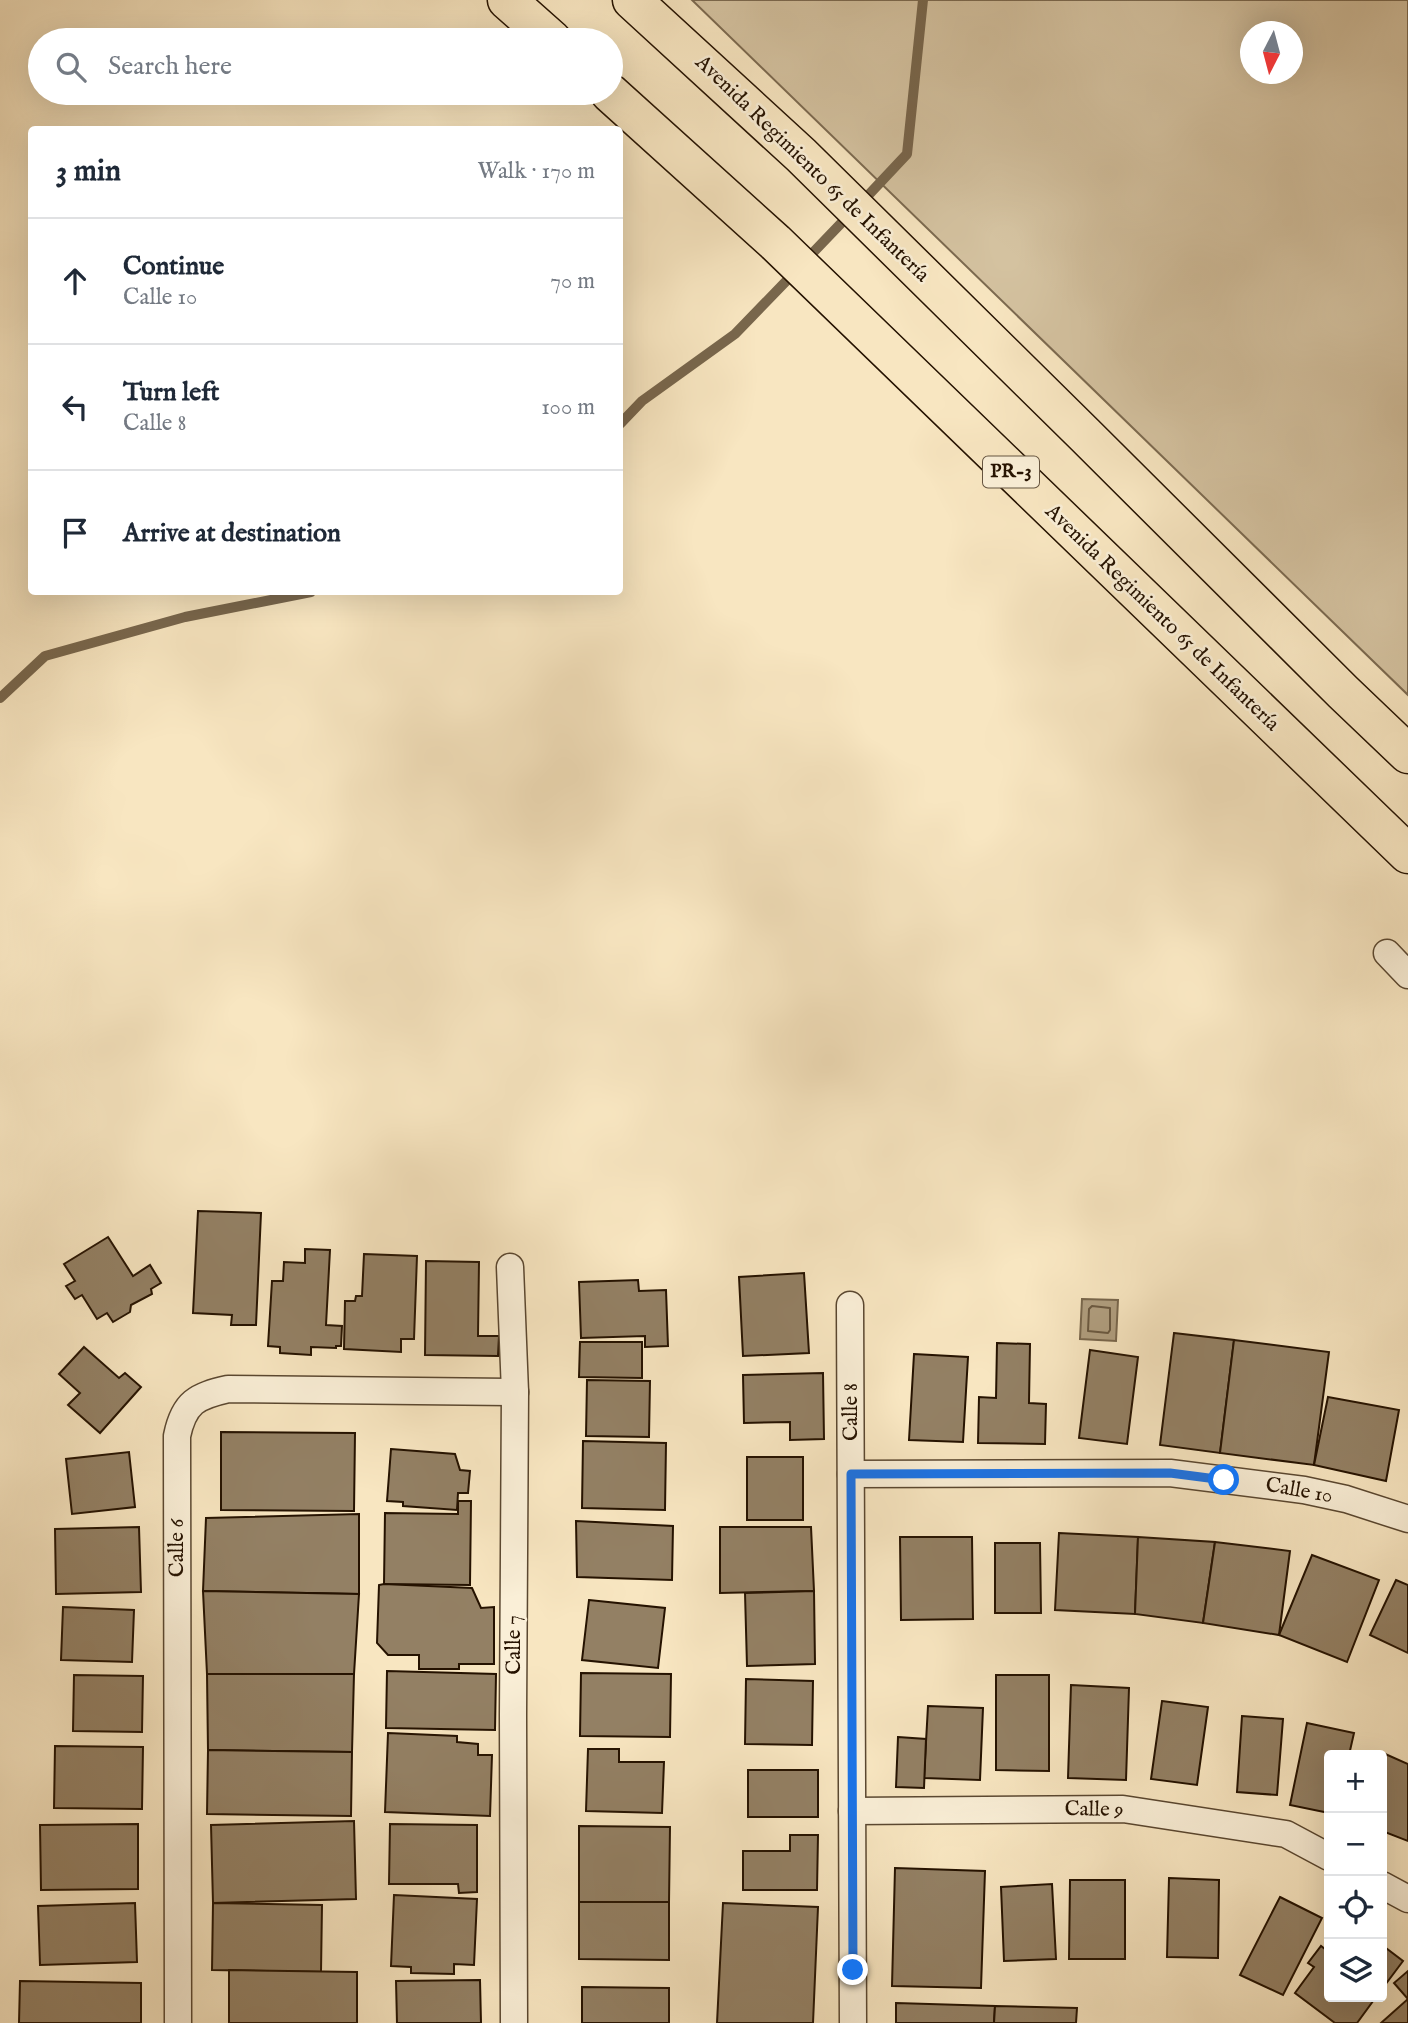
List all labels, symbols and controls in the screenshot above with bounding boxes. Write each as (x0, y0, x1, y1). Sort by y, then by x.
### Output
north arrow (1240, 21, 1303, 84)
search box (28, 28, 623, 105)
icon: search (52, 48, 90, 86)
street label: Avenida Regimiento 65 de Infantería (688, 49, 936, 289)
text: Search here (108, 50, 232, 83)
text: 3 min (56, 153, 121, 191)
text: Walk · 170 m (477, 157, 595, 186)
text: Continue (123, 250, 224, 283)
icon: ahead (56, 262, 94, 300)
text: 70 m (550, 267, 595, 296)
text: Calle 10 (123, 283, 197, 312)
text: Turn left (123, 376, 220, 409)
icon: left (56, 388, 94, 426)
text: 100 m (541, 393, 595, 422)
text: Calle 8 (123, 409, 186, 438)
road number: PR-3 (983, 457, 1039, 488)
street label: Avenida Regimiento 65 de Infantería (1038, 498, 1286, 738)
icon: arrive (56, 514, 94, 552)
text: Arrive at destination (123, 517, 341, 550)
street label: Calle 8 (838, 1383, 865, 1441)
route start (1208, 1464, 1239, 1495)
street label: Calle 10 (1263, 1472, 1335, 1510)
street label: Calle 6 (164, 1518, 191, 1577)
street label: Calle 7 (501, 1615, 528, 1675)
map controls (1324, 1750, 1387, 2002)
button: + (1324, 1750, 1387, 1813)
street label: Calle 9 (1064, 1796, 1124, 1824)
button: − (1324, 1813, 1387, 1876)
button: locate (1324, 1876, 1387, 1939)
button: layers (1324, 1939, 1387, 2002)
route end (837, 1954, 868, 1985)

